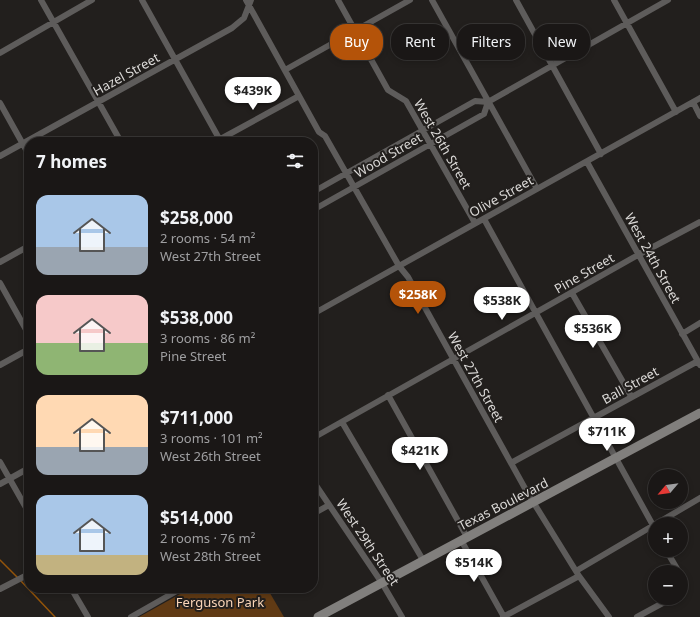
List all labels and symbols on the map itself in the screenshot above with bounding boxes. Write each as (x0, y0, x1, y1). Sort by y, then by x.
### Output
street label: Hazel Street (90, 48, 163, 100)
pin: $439K (225, 77, 281, 111)
street label: West 26th Street (410, 96, 476, 192)
street label: Wood Street (351, 128, 425, 182)
street label: Olive Street (466, 171, 536, 221)
street label: West 24th Street (621, 210, 685, 307)
street label: Pine Street (551, 248, 617, 297)
pin: $258K (390, 281, 446, 315)
pin: $538K (474, 287, 530, 321)
pin: $536K (565, 315, 621, 349)
street label: West 27th Street (444, 329, 508, 426)
street label: Ball Street (598, 362, 662, 408)
pin: $711K (579, 418, 635, 452)
pin: $421K (392, 437, 448, 471)
north arrow (648, 469, 688, 509)
street label: Texas Boulevard (455, 474, 551, 534)
street label: West 29th Street (332, 495, 404, 589)
pin: $514K (446, 549, 502, 583)
park label: Ferguson Park (176, 593, 264, 611)

